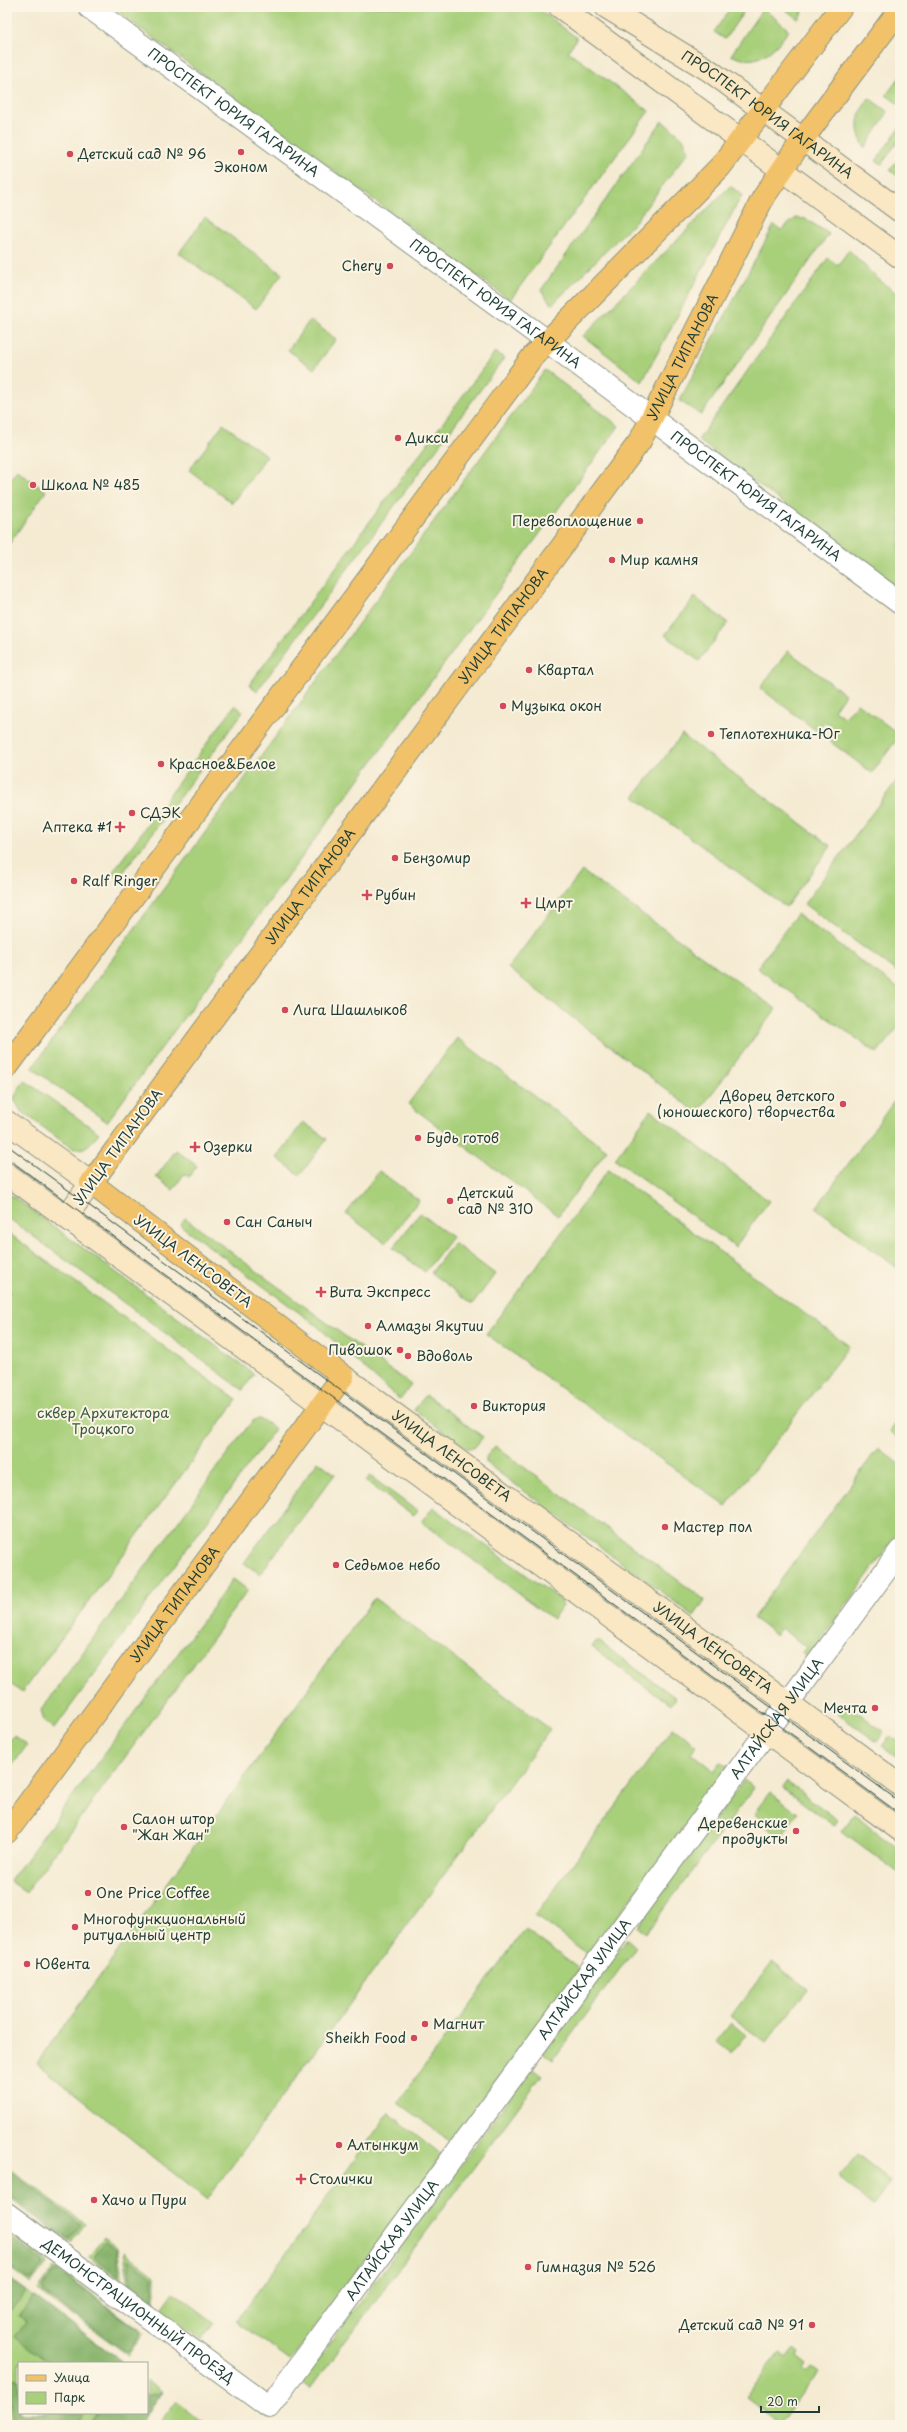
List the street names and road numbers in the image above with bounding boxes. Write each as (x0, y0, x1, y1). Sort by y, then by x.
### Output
street label: ПРОСПЕКТ ЮРИЯ ГАГАРИНА (144, 42, 324, 182)
street label: ПРОСПЕКТ ЮРИЯ ГАГАРИНА (678, 45, 858, 183)
street label: ПРОСПЕКТ ЮРИЯ ГАГАРИНА (406, 233, 586, 373)
street label: УЛИЦА ТИПАНОВА (641, 290, 723, 424)
street label: ПРОСПЕКТ ЮРИЯ ГАГАРИНА (667, 425, 846, 566)
street label: УЛИЦА ТИПАНОВА (453, 563, 553, 688)
street label: УЛИЦА ТИПАНОВА (260, 824, 360, 948)
street label: УЛИЦА ТИПАНОВА (68, 1084, 167, 1209)
street label: УЛИЦА ЛЕНСОВЕТА (130, 1209, 257, 1312)
street label: УЛИЦА ЛЕНСОВЕТА (388, 1405, 516, 1507)
street label: УЛИЦА ТИПАНОВА (125, 1541, 224, 1666)
street label: УЛИЦА ЛЕНСОВЕТА (649, 1596, 777, 1698)
street label: АЛТАЙСКАЯ УЛИЦА (725, 1653, 828, 1783)
street label: АЛТАЙСКАЯ УЛИЦА (532, 1914, 636, 2044)
street label: АЛТАЙСКАЯ УЛИЦА (340, 2175, 444, 2304)
street label: ДЕМОНСТРАЦИОННЫЙ ПРОЕЗД (37, 2232, 239, 2388)

